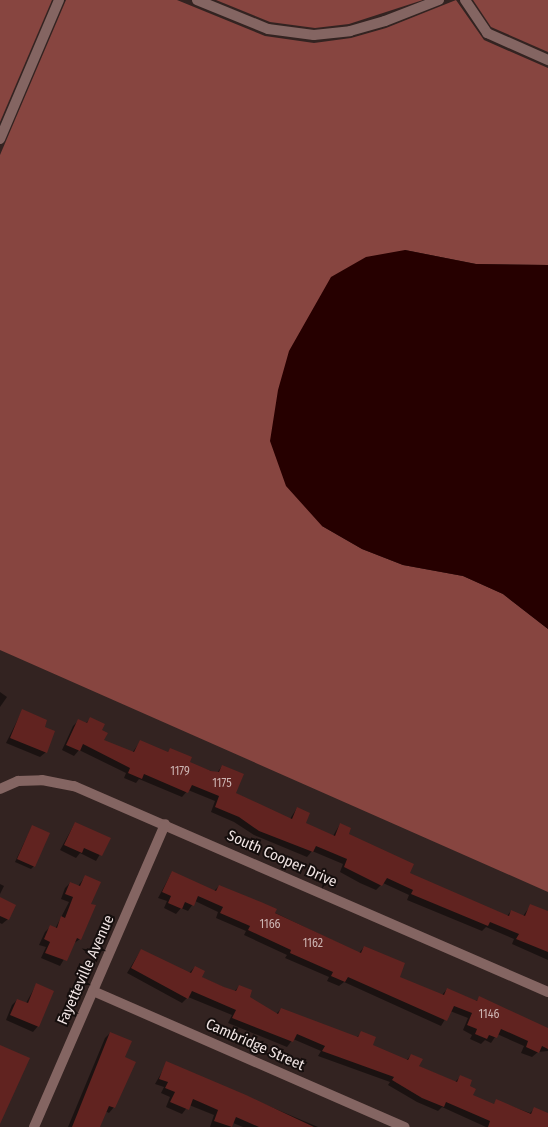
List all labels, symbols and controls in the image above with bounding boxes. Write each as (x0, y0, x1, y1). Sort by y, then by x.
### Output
house number: 1179 (170, 765, 190, 779)
house number: 1175 (212, 777, 232, 791)
street label: South Cooper Drive (224, 827, 340, 891)
street label: Fayetteville Avenue (54, 912, 118, 1028)
house number: 1166 (259, 918, 281, 932)
house number: 1162 (303, 937, 323, 951)
house number: 1146 (479, 1008, 499, 1022)
street label: Cambridge Street (203, 1015, 307, 1075)

